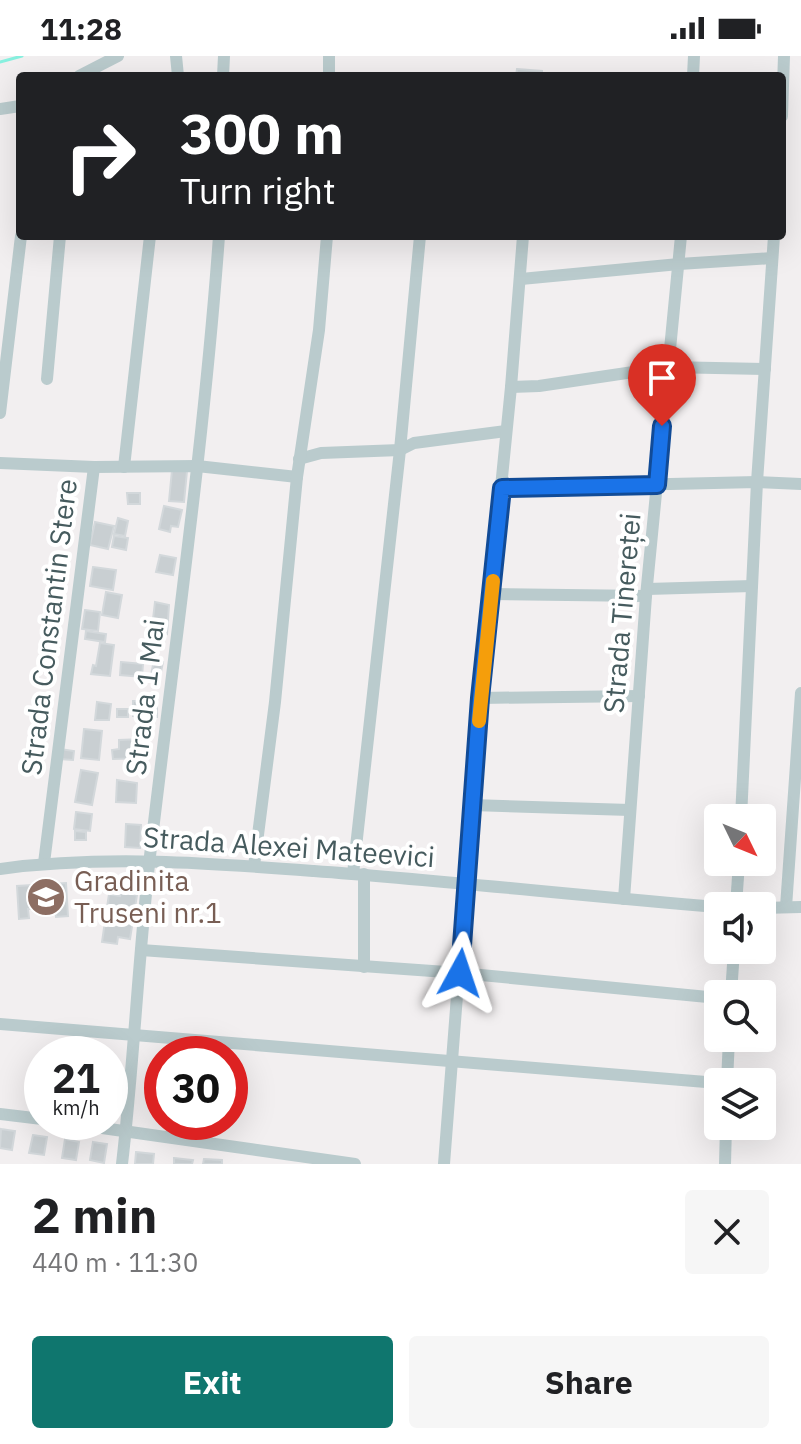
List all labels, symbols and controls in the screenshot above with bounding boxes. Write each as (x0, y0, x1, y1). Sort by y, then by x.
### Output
text: 11:28 (40, 9, 122, 48)
text: 300 m (180, 97, 344, 169)
icon: right (48, 104, 152, 208)
text: Turn right (180, 167, 336, 214)
pin (628, 344, 696, 426)
icon: arrive (640, 356, 684, 400)
street label: Strada Constantin Stere (12, 477, 85, 777)
street label: Strada Tinereței (594, 511, 649, 715)
street label: Strada 1 Mai (117, 617, 172, 777)
north arrow (704, 804, 776, 876)
map controls (704, 804, 776, 1140)
street label: Strada Alexei Mateevici (142, 818, 436, 875)
place label: Gradinita Truseni nr.1 (74, 862, 222, 931)
school or university icon: Gradinita Truseni nr.1 (25, 876, 67, 918)
button: sound (704, 892, 776, 964)
position arrow (418, 931, 502, 1015)
button: search (704, 980, 776, 1052)
speed limit sign: 30 (144, 1036, 248, 1140)
text: 21 (52, 1052, 100, 1104)
button: layers (704, 1068, 776, 1140)
text: km/h (52, 1094, 100, 1121)
text: 2 min (32, 1184, 157, 1246)
button: close (685, 1190, 769, 1274)
text: 440 m · 11:30 (32, 1245, 198, 1279)
button: Exit (32, 1336, 393, 1428)
button: Share (409, 1336, 769, 1428)

